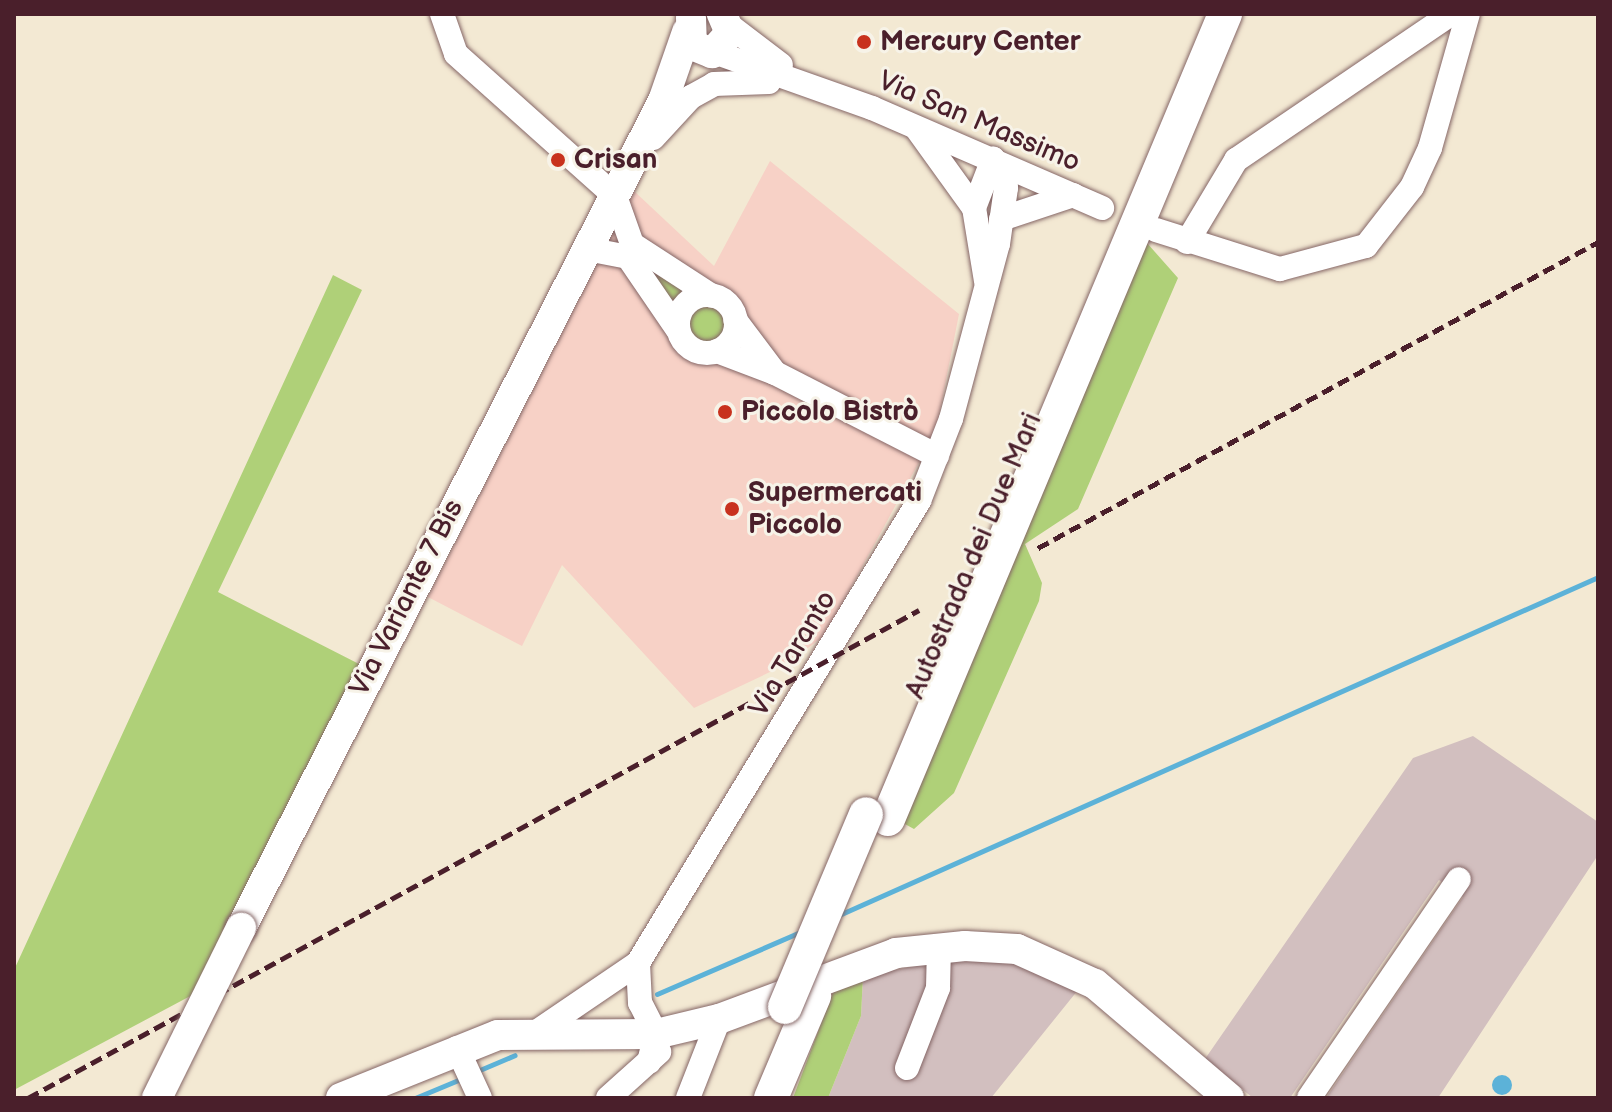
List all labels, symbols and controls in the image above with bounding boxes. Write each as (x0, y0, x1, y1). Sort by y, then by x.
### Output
place label: Mercury Center (880, 25, 1082, 59)
marker: Mercury Center (855, 33, 873, 51)
street label: Via San Massimo (873, 64, 1085, 180)
place label: Crisan (574, 143, 657, 177)
marker: Crisan (549, 151, 567, 169)
place label: Piccolo Bistrò (741, 395, 919, 429)
marker: Piccolo Bistrò (716, 403, 734, 421)
street label: Autostrada dei Due Mari (899, 408, 1049, 704)
place label: Supermercati Piccolo (748, 476, 922, 542)
street label: Via Variante 7 Bis (342, 493, 472, 703)
marker: Supermercati Piccolo (723, 500, 741, 518)
street label: Via Taranto (742, 585, 844, 723)

